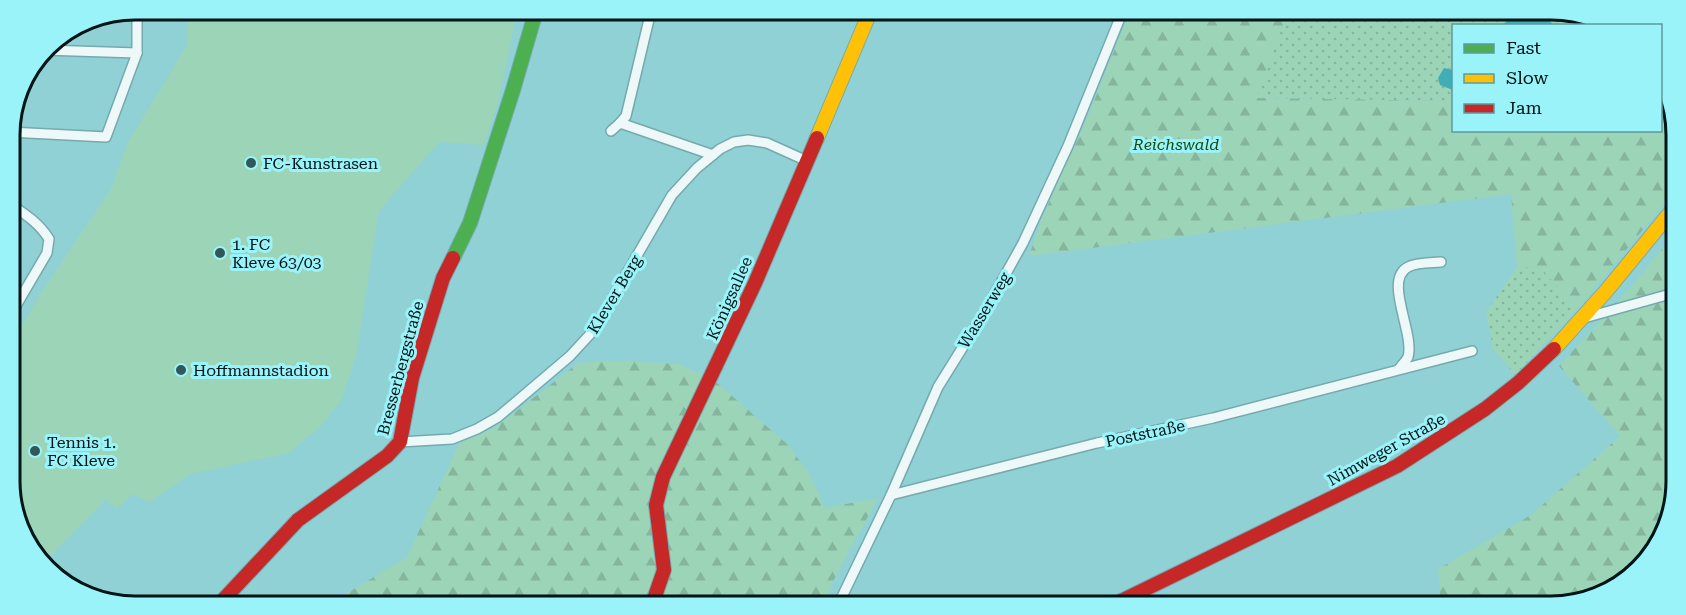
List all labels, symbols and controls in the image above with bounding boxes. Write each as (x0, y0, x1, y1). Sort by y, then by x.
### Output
legend (1452, 24, 1662, 132)
text: Fast (1506, 37, 1541, 58)
text: Slow (1506, 67, 1548, 88)
text: Jam (1506, 97, 1542, 118)
park label: Reichswald (1132, 135, 1219, 154)
place label: FC-Kunstrasen (263, 154, 378, 173)
marker: FC-Kunstrasen (244, 156, 258, 170)
place label: 1. FC Kleve 63/03 (232, 235, 322, 272)
marker: 1. FC Kleve 63/03 (213, 246, 227, 260)
street label: Klever Berg (583, 251, 646, 337)
street label: Königsallee (703, 253, 756, 343)
street label: Wasserweg (954, 268, 1015, 352)
street label: Bresserbergstraße (373, 299, 428, 437)
place label: Hoffmannstadion (193, 361, 329, 380)
marker: Hoffmannstadion (174, 363, 188, 377)
street label: Nimweger Straße (1324, 409, 1449, 490)
street label: Poststraße (1104, 416, 1187, 451)
place label: Tennis 1. FC Kleve (47, 433, 116, 470)
marker: Tennis 1. FC Kleve (28, 444, 42, 458)

